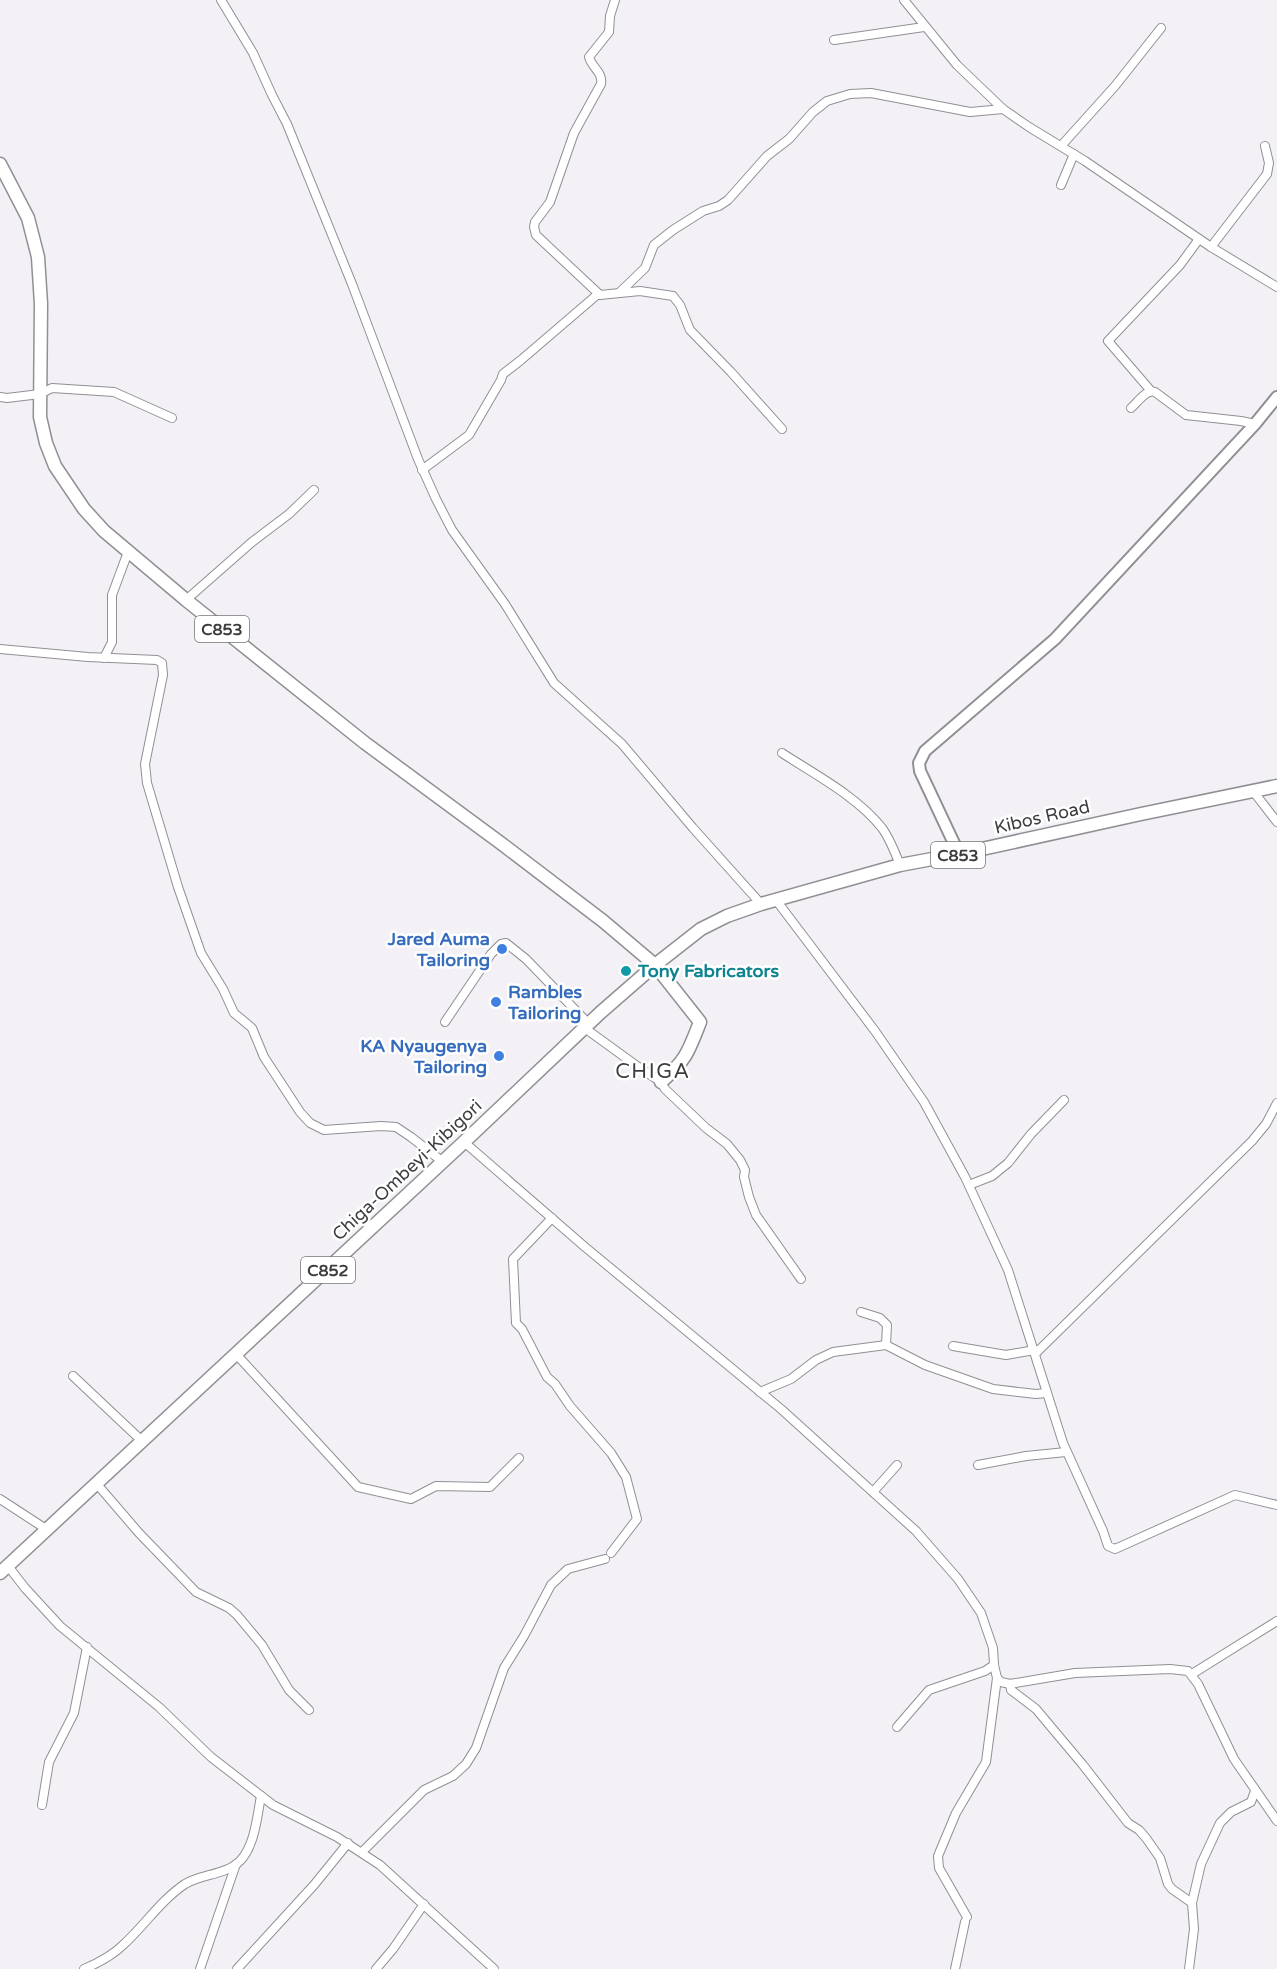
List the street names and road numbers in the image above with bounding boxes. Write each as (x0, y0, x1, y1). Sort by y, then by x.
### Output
road number: C853 (195, 616, 249, 642)
street label: Kibos Road (992, 795, 1092, 839)
road number: C853 (931, 842, 985, 868)
street label: Chiga-Ombeyi-Kibigori (328, 1095, 486, 1245)
road number: C852 (301, 1257, 355, 1283)

